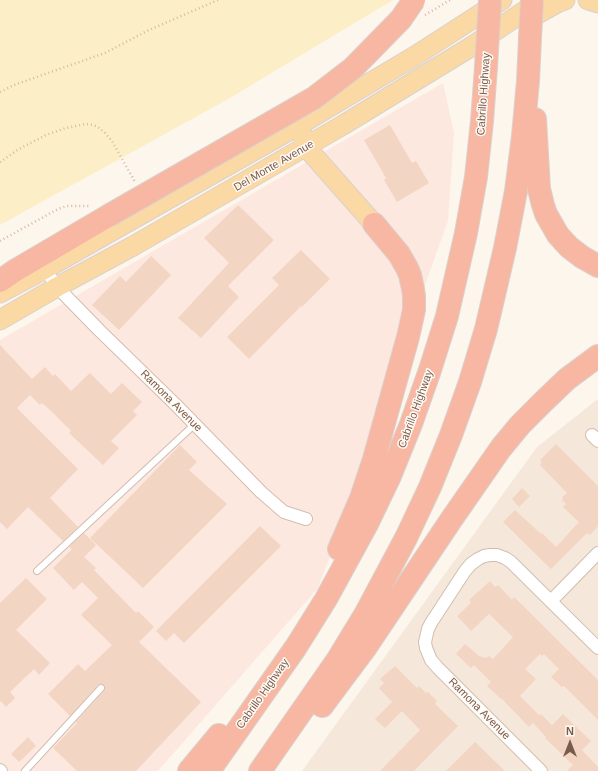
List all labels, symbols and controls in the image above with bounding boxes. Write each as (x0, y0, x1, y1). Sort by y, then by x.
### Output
street label: Cabrillo Highway (475, 52, 493, 136)
street label: Del Monte Avenue (232, 138, 316, 194)
street label: Ramona Avenue (137, 367, 205, 435)
street label: Cabrillo Highway (396, 368, 436, 450)
street label: Cabrillo Highway (234, 656, 292, 732)
street label: Ramona Avenue (445, 675, 513, 743)
north arrow (550, 723, 590, 763)
text: N (566, 725, 574, 737)

